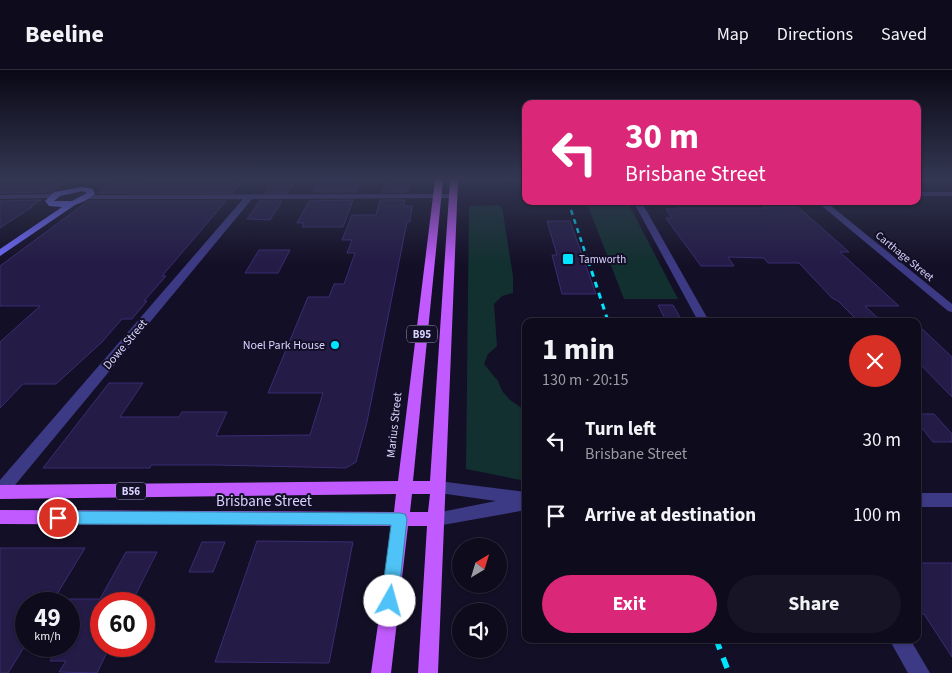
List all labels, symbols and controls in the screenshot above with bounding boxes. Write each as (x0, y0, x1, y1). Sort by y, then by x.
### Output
text: Beeline (25, 17, 104, 52)
text: Map (717, 22, 749, 47)
text: Directions (777, 22, 853, 47)
text: Saved (881, 22, 927, 47)
text: 30 m (625, 112, 699, 162)
icon: left (542, 120, 607, 185)
text: Brisbane Street (625, 158, 766, 190)
street label: Carthage Street (872, 228, 937, 285)
marker: Tamworth (561, 252, 575, 266)
place label: Tamworth (579, 252, 626, 267)
street label: Dowe Street (99, 316, 151, 373)
road number: B95 (407, 325, 437, 342)
text: 1 min (542, 328, 615, 371)
button: close (849, 335, 901, 387)
place label: Noel Park House (243, 337, 325, 354)
marker: Noel Park House (329, 339, 341, 351)
text: 130 m · 20:15 (542, 369, 629, 391)
street label: Marius Street (383, 391, 406, 459)
text: Turn left (585, 416, 656, 443)
icon: left (542, 427, 570, 455)
text: 30 m (863, 427, 901, 454)
text: Brisbane Street (585, 443, 687, 465)
road number: B56 (116, 482, 146, 500)
street label: Brisbane Street (216, 491, 312, 512)
pin (37, 497, 79, 539)
icon: arrive (542, 502, 570, 530)
text: Arrive at destination (585, 502, 756, 529)
text: 100 m (853, 502, 901, 529)
icon: arrive (44, 504, 72, 532)
north arrow (452, 538, 508, 592)
map controls (452, 538, 507, 658)
position arrow (363, 574, 415, 626)
button: Exit (542, 575, 717, 633)
button: Share (727, 575, 901, 633)
speed limit sign: 60 (90, 592, 155, 657)
text: 49 (34, 600, 61, 636)
button: sound (452, 603, 507, 658)
text: km/h (34, 628, 61, 645)

